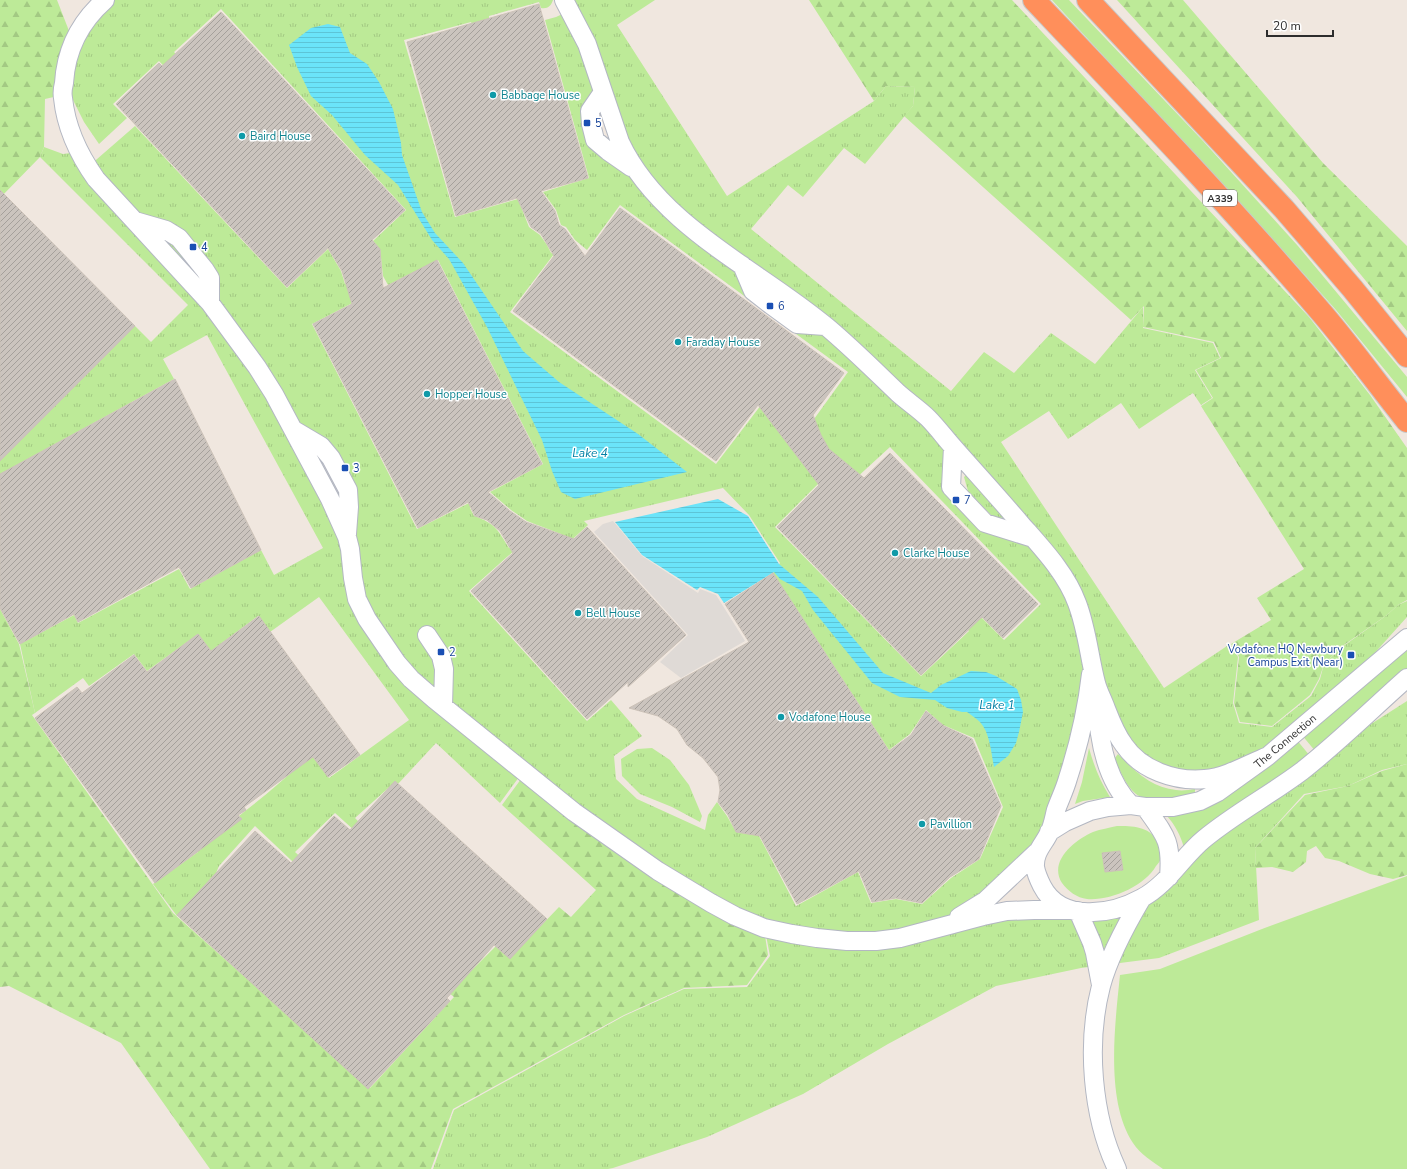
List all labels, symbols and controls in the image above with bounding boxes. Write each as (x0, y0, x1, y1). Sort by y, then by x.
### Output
scale bar (1267, 12, 1333, 38)
text: 20 m (1273, 18, 1301, 34)
place label: Babbage House (501, 88, 580, 103)
marker: Babbage House (488, 90, 498, 100)
place label: 5 (595, 116, 602, 131)
marker: 5 (582, 118, 592, 128)
place label: Baird House (250, 129, 311, 144)
marker: Baird House (237, 131, 247, 141)
road number: A339 (1203, 190, 1237, 206)
place label: 4 (201, 240, 208, 255)
marker: 4 (188, 242, 198, 252)
place label: 6 (778, 299, 785, 314)
marker: 6 (765, 301, 775, 311)
place label: Faraday House (686, 335, 760, 350)
marker: Faraday House (673, 337, 683, 347)
place label: Hopper House (435, 387, 507, 402)
marker: Hopper House (422, 389, 432, 399)
water label: Lake 4 (572, 445, 608, 461)
place label: 3 (353, 461, 360, 476)
marker: 3 (340, 463, 350, 473)
place label: 7 (964, 493, 971, 508)
marker: 7 (951, 495, 961, 505)
place label: Clarke House (903, 546, 969, 561)
marker: Clarke House (890, 548, 900, 558)
place label: Bell House (586, 606, 641, 621)
marker: Bell House (573, 608, 583, 618)
place label: Vodafone HQ Newbury Campus Exit (Near) (1227, 642, 1343, 670)
place label: 2 (449, 645, 456, 660)
marker: 2 (436, 647, 446, 657)
marker: Vodafone HQ Newbury Campus Exit (Near) (1346, 650, 1356, 660)
water label: Lake 1 (979, 697, 1015, 713)
place label: Vodafone House (788, 710, 871, 725)
street label: The Connection (1251, 711, 1320, 772)
marker: Vodafone House (776, 712, 786, 722)
place label: Pavillion (930, 817, 972, 832)
marker: Pavillion (917, 819, 927, 829)

